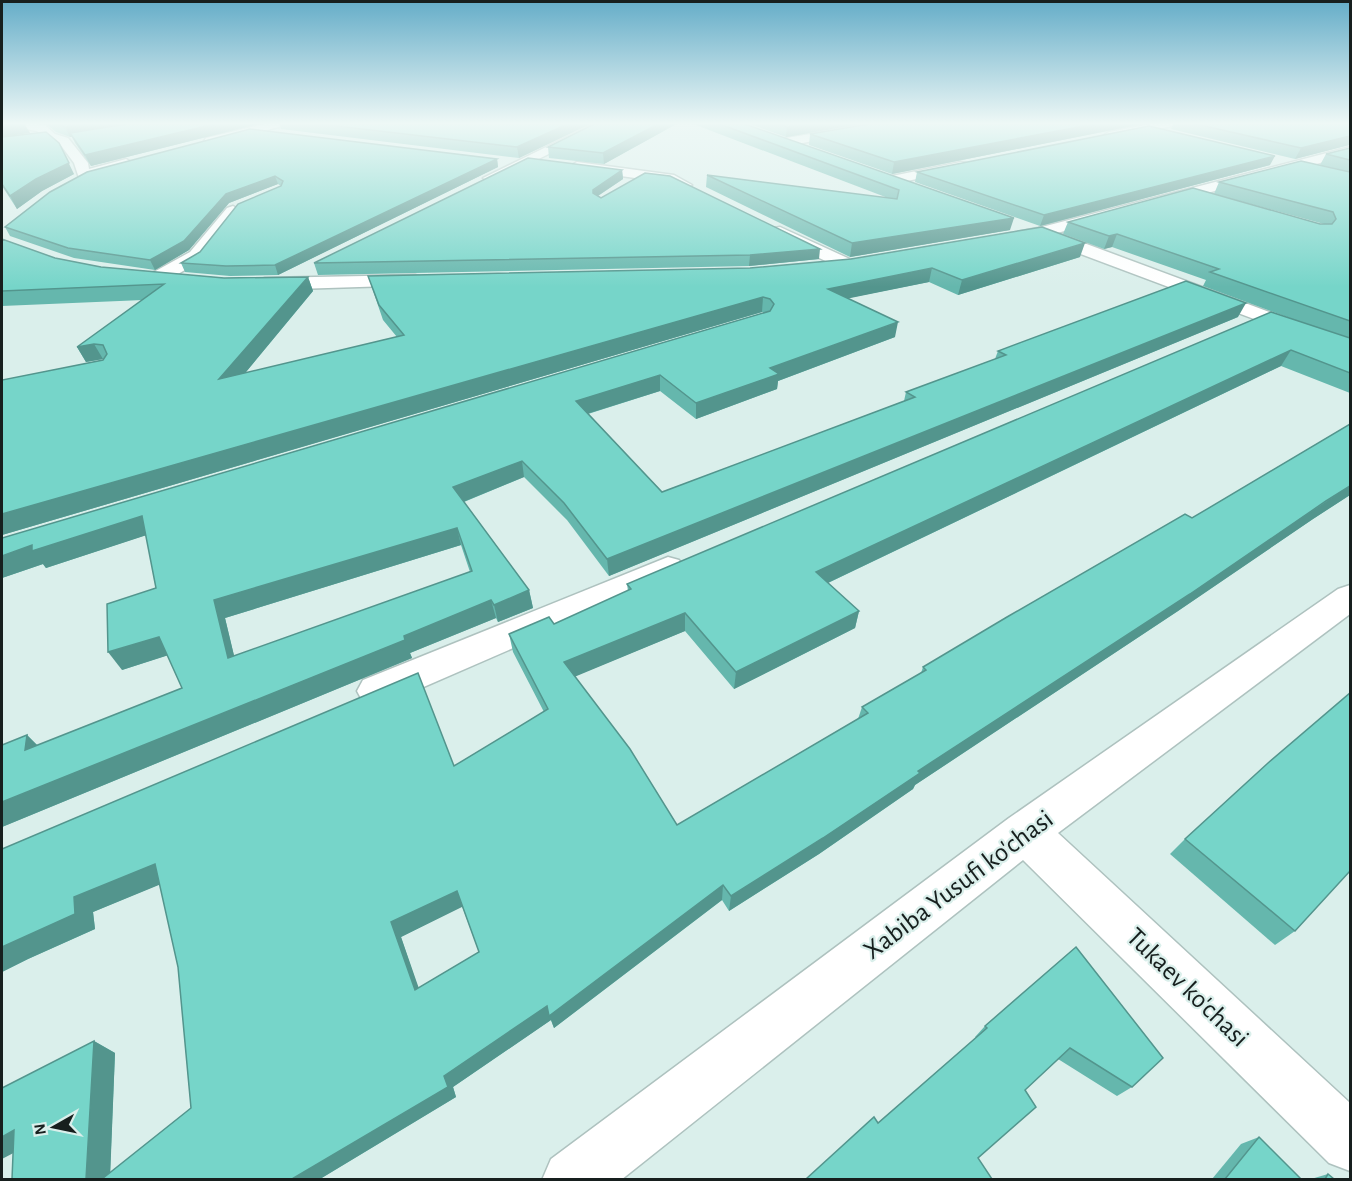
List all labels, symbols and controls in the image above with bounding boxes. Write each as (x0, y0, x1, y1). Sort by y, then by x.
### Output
street label: Xabiba Yusufi ko'chasi (859, 805, 1058, 964)
street label: Tukaev ko'chasi (1121, 923, 1254, 1052)
north arrow (24, 1097, 84, 1157)
text: N (31, 1122, 49, 1136)

